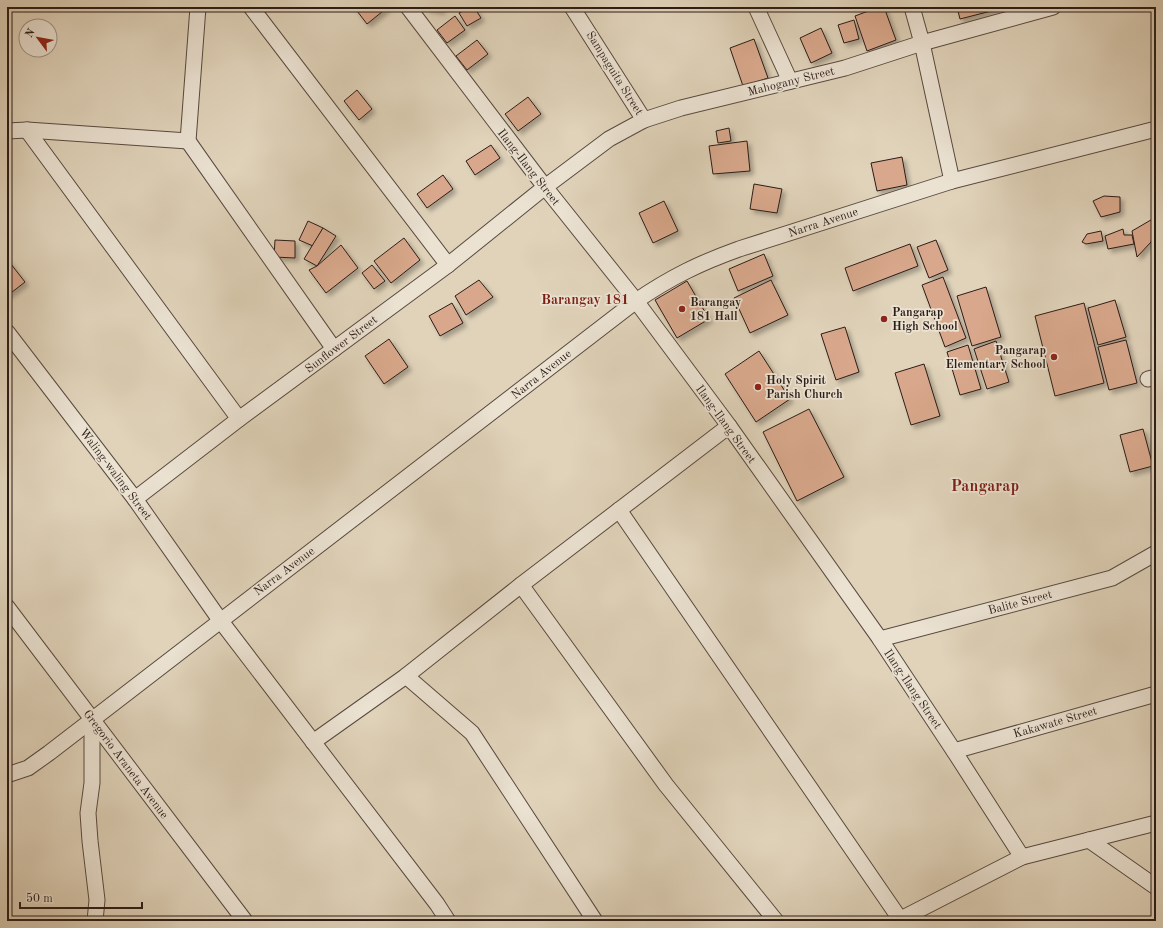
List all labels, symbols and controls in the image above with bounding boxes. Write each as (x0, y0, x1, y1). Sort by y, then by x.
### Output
north arrow (18, 18, 58, 58)
text: N (24, 27, 38, 40)
street label: Sampaguita Street (584, 29, 645, 118)
street label: Mahogany Street (747, 65, 836, 99)
street label: Ilang-Ilang Street (495, 127, 562, 208)
street label: Narra Avenue (787, 206, 860, 240)
district label: Barangay 181 (541, 293, 629, 307)
place label: Barangay 181 Hall (690, 297, 741, 323)
marker: Barangay 181 Hall (677, 304, 687, 314)
place label: Pangarap High School (892, 307, 958, 333)
street label: Sunflower Street (303, 314, 380, 376)
marker: Pangarap High School (879, 314, 889, 324)
place label: Pangarap Elementary School (946, 345, 1046, 371)
street label: Narra Avenue (509, 347, 574, 402)
marker: Pangarap Elementary School (1049, 352, 1059, 362)
place label: Holy Spirit Parish Church (766, 375, 843, 401)
marker: Holy Spirit Parish Church (753, 382, 763, 392)
street label: Ilang-Ilang Street (693, 383, 757, 466)
street label: Waling-waling Street (77, 427, 153, 523)
district label: Pangarap (951, 479, 1019, 495)
street label: Narra Avenue (252, 545, 318, 598)
street label: Balite Street (987, 589, 1053, 617)
street label: Ilang-Ilang Street (881, 648, 943, 732)
street label: Kakawate Street (1012, 705, 1099, 741)
street label: Gregorio Araneta Avenue (81, 708, 170, 822)
scale bar (20, 884, 142, 910)
text: 50 m (26, 892, 53, 905)

